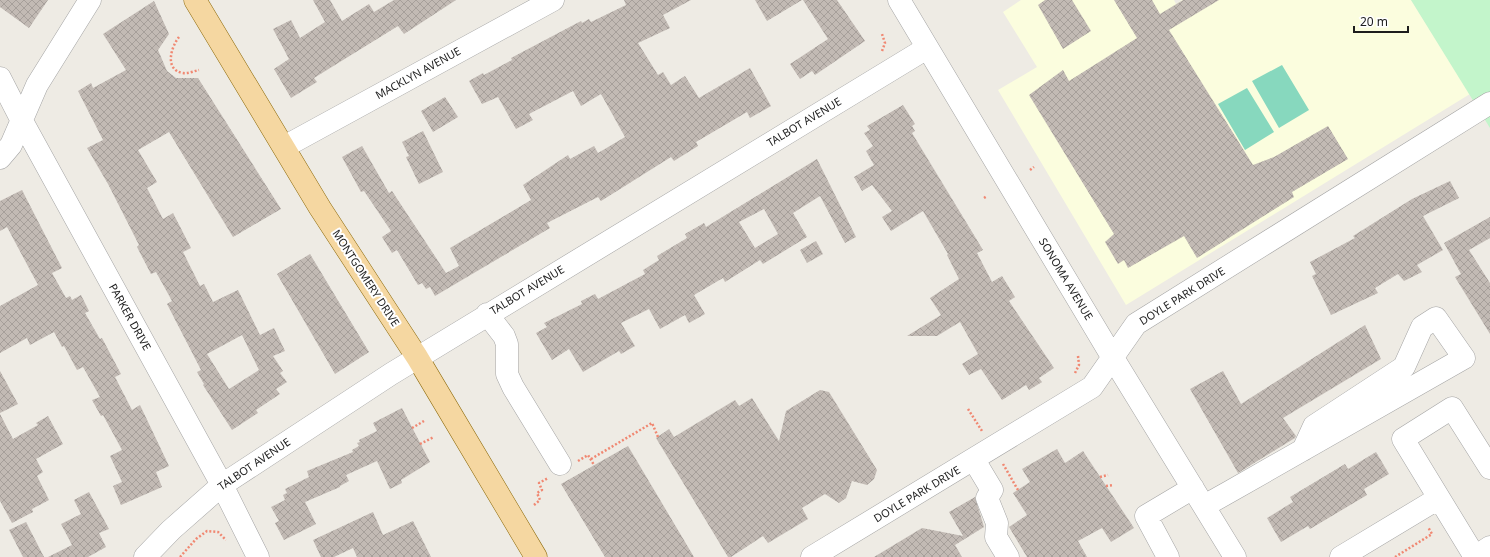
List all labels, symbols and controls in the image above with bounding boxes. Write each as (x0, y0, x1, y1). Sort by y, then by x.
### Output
scale bar (1354, 8, 1408, 34)
text: 20 m (1360, 13, 1388, 30)
street label: MACKLYN AVENUE (372, 43, 463, 102)
street label: TALBOT AVENUE (764, 93, 844, 150)
street label: MONTGOMERY DRIVE (329, 226, 403, 329)
street label: SONOMA AVENUE (1036, 235, 1097, 323)
street label: TALBOT AVENUE (487, 261, 567, 318)
street label: DOYLE PARK DRIVE (1136, 263, 1227, 328)
street label: PARKER DRIVE (106, 281, 155, 353)
street label: TALBOT AVENUE (215, 434, 293, 493)
street label: DOYLE PARK DRIVE (871, 462, 963, 525)

